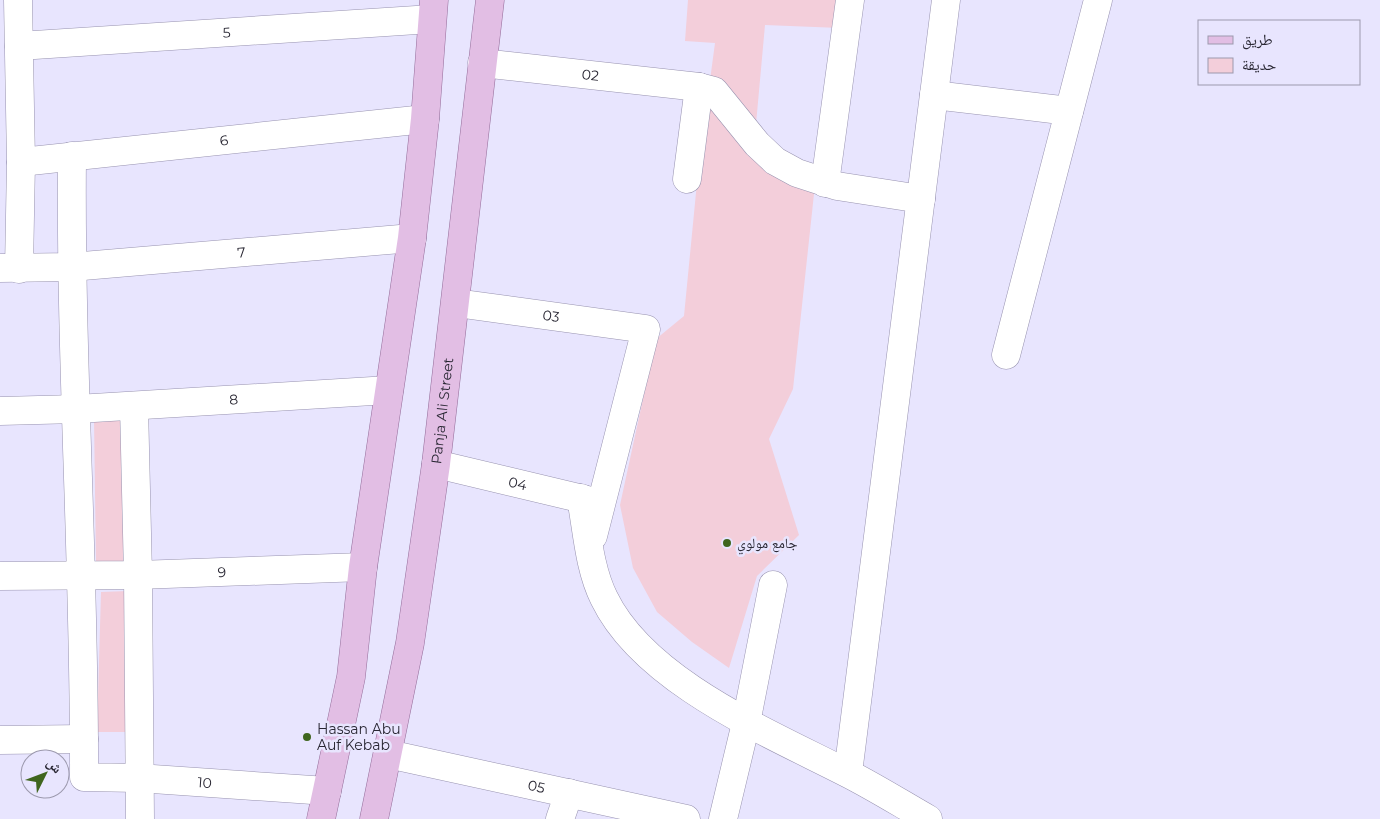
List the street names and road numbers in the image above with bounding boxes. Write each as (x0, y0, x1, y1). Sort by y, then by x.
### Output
street label: 5 (222, 23, 231, 42)
street label: 02 (581, 65, 600, 85)
street label: 6 (219, 131, 230, 150)
street label: 7 (237, 243, 246, 262)
street label: 03 (541, 306, 561, 326)
street label: Panja Ali Street (427, 356, 457, 465)
street label: 8 (229, 390, 239, 409)
street label: 04 (507, 473, 530, 495)
street label: 9 (217, 563, 227, 581)
street label: 10 (197, 773, 212, 792)
street label: 05 (526, 776, 547, 797)

